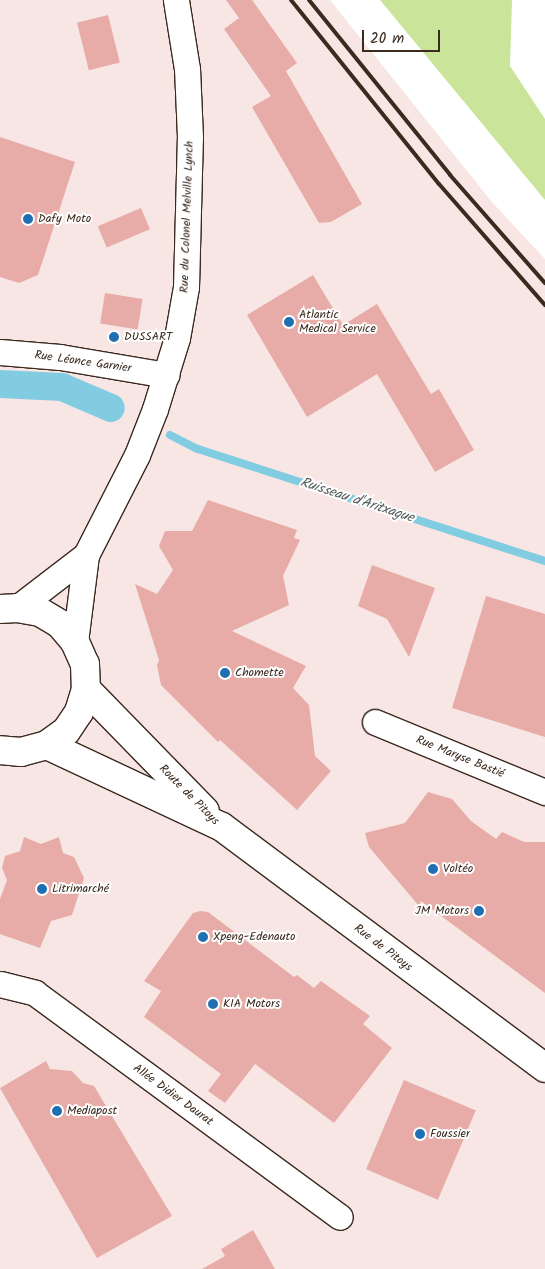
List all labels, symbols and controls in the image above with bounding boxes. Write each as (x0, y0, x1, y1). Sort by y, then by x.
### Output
scale bar (365, 20, 442, 52)
text: 20 m (370, 27, 404, 51)
street label: Rue du Colonel Melville Lynch (177, 141, 197, 293)
place label: Dafy Moto (38, 212, 91, 226)
marker: Dafy Moto (22, 213, 34, 225)
place label: Atlantic Medical Service (299, 308, 376, 336)
marker: Atlantic Medical Service (283, 316, 295, 328)
place label: DUSSART (124, 330, 172, 344)
marker: DUSSART (108, 331, 120, 343)
street label: Rue Léonce Garnier (34, 348, 132, 376)
water label: Ruisseau d'Aritxague (298, 474, 416, 526)
place label: Chomette (235, 666, 284, 680)
marker: Chomette (219, 667, 231, 679)
street label: Rue Maryse Bastié (414, 733, 506, 781)
street label: Route de Pitoys (156, 762, 222, 828)
place label: Voltéo (443, 862, 473, 876)
marker: Voltéo (427, 863, 439, 875)
place label: Litrimarché (52, 882, 109, 896)
marker: Litrimarché (36, 883, 48, 895)
place label: JM Motors (415, 904, 469, 918)
marker: JM Motors (473, 905, 485, 917)
street label: Rue de Pitoys (351, 921, 415, 975)
place label: Xpeng-Edenauto (213, 930, 296, 944)
marker: Xpeng-Edenauto (197, 931, 209, 943)
place label: KIA Motors (223, 997, 280, 1011)
marker: KIA Motors (207, 998, 219, 1010)
street label: Allée Didier Daurat (130, 1061, 216, 1129)
place label: Mediapost (67, 1104, 117, 1118)
marker: Mediapost (51, 1105, 63, 1117)
place label: Foussier (430, 1127, 470, 1141)
marker: Foussier (414, 1128, 426, 1140)

